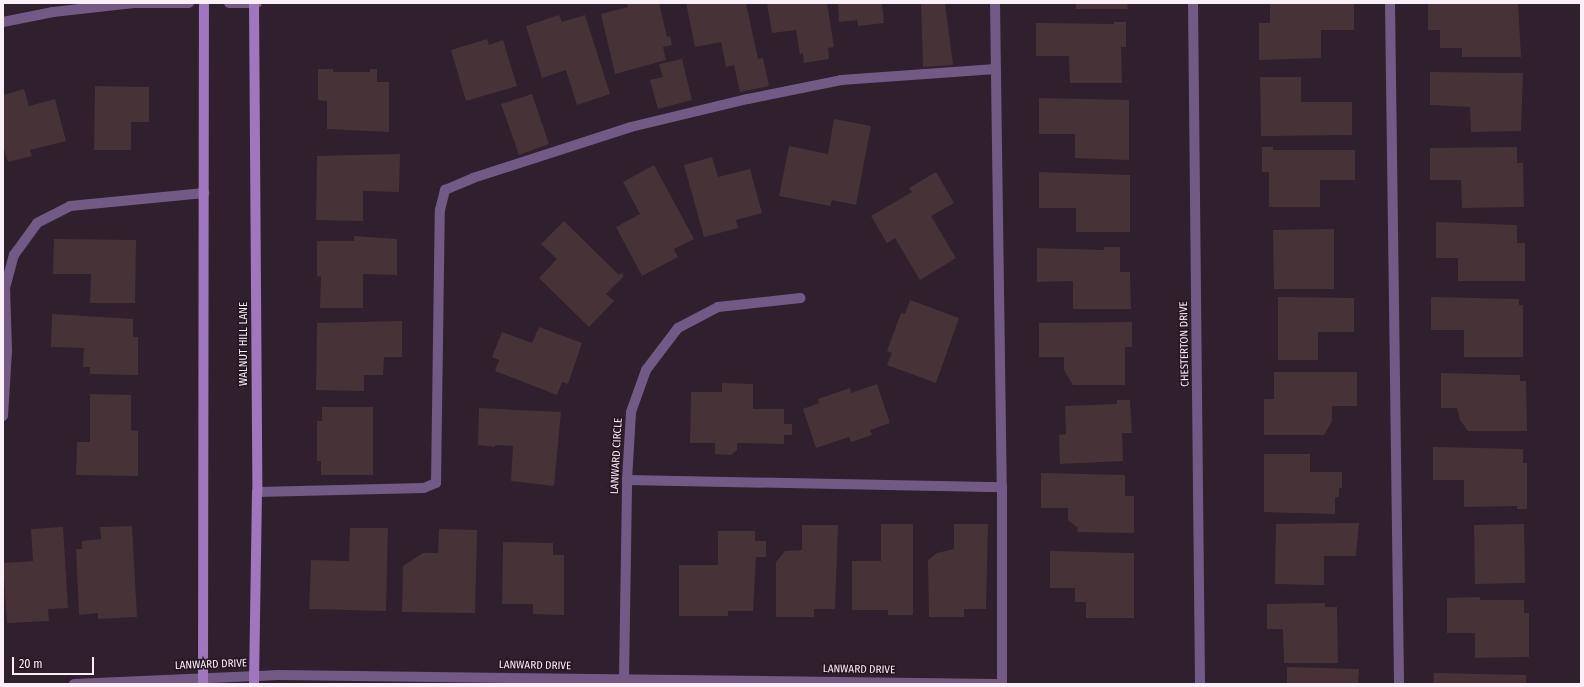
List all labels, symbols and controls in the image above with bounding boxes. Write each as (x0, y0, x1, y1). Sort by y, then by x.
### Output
street label: CHESTERTON DRIVE (1178, 301, 1192, 387)
street label: WALNUT HILL LANE (237, 302, 251, 386)
street label: LANWARD CIRCLE (608, 418, 626, 494)
scale bar (14, 649, 96, 675)
text: 20 m (19, 657, 43, 671)
street label: LANWARD DRIVE (175, 657, 247, 673)
street label: LANWARD DRIVE (499, 659, 571, 673)
street label: LANWARD DRIVE (823, 663, 895, 677)

